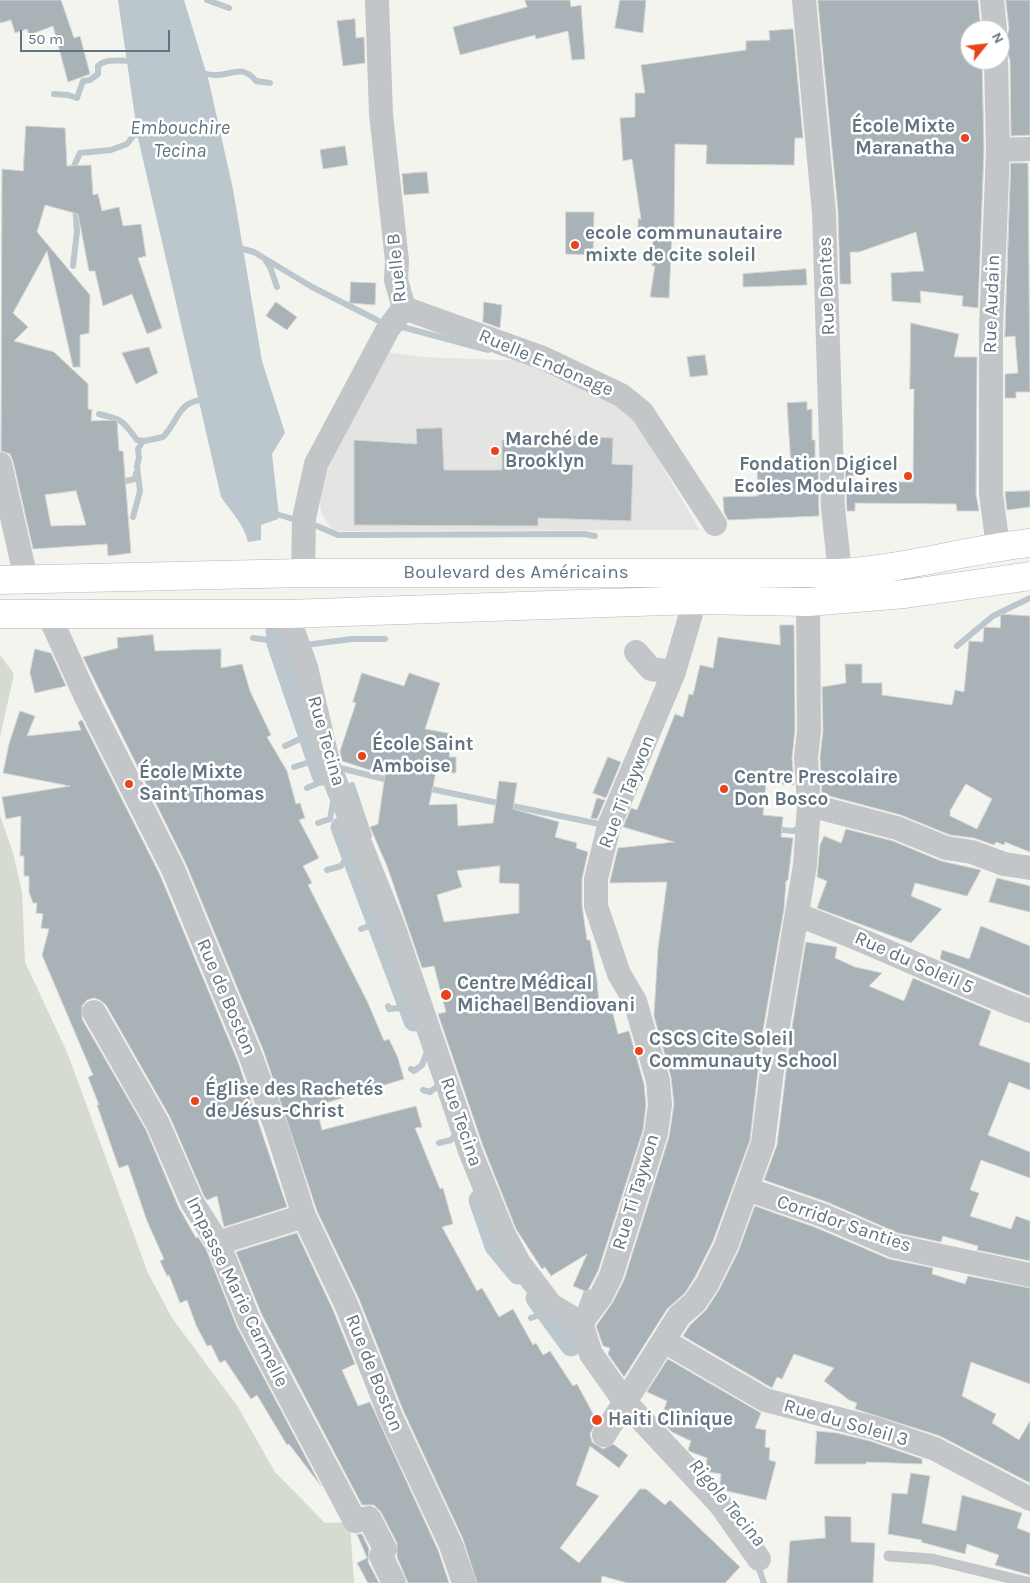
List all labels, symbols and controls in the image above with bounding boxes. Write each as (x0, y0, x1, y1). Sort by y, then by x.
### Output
scale bar (22, 20, 172, 52)
north arrow (960, 20, 1010, 70)
text: N (988, 29, 1008, 46)
text: 50 m (28, 30, 63, 48)
water label: Embouchire Tecina (130, 116, 230, 163)
place label: École Mixte Maranatha (851, 116, 955, 160)
marker: École Mixte Maranatha (959, 132, 971, 144)
place label: ecole communautaire mixte de cite soleil (585, 223, 783, 267)
street label: Ruelle B (382, 232, 412, 304)
street label: Rue Dantes (814, 236, 840, 336)
marker: ecole communautaire mixte de cite soleil (569, 239, 581, 251)
street label: Rue Audain (979, 254, 1005, 354)
street label: Ruelle Endonage (475, 324, 617, 402)
place label: Marché de Brooklyn (505, 429, 599, 473)
marker: Marché de Brooklyn (489, 445, 501, 457)
place label: Fondation Digicel Ecoles Modulaires (734, 454, 898, 498)
marker: Fondation Digicel Ecoles Modulaires (902, 470, 914, 482)
street label: Boulevard des Américains (403, 562, 629, 584)
street label: Rue Tecina (302, 693, 350, 789)
street label: Rue Ti Taywon (594, 732, 660, 852)
place label: École Saint Amboise (372, 734, 473, 778)
marker: École Saint Amboise (356, 750, 368, 762)
place label: École Mixte Saint Thomas (139, 762, 264, 806)
place label: Centre Prescolaire Don Bosco (734, 767, 898, 811)
marker: École Mixte Saint Thomas (123, 778, 135, 790)
marker: Centre Prescolaire Don Bosco (718, 783, 730, 795)
street label: Rue du Soleil 5 (851, 927, 977, 999)
street label: Rue de Boston (191, 935, 261, 1059)
place label: Centre Médical Michael Bendiovani (457, 973, 635, 1017)
marker: Centre Médical Michael Bendiovani (439, 988, 453, 1002)
place label: CSCS Cite Soleil Communauty School (649, 1029, 838, 1073)
marker: CSCS Cite Soleil Communauty School (633, 1045, 645, 1057)
street label: Rue Tecina (435, 1074, 487, 1170)
place label: Église des Rachetés de Jésus-Christ (205, 1079, 384, 1123)
marker: Église des Rachetés de Jésus-Christ (189, 1095, 201, 1107)
street label: Rue Ti Taywon (608, 1131, 664, 1253)
street label: Corridor Santies (774, 1190, 914, 1258)
street label: Impasse Marie Carmelle (181, 1193, 293, 1391)
street label: Rue de Boston (340, 1311, 408, 1435)
street label: Rue du Soleil 3 (781, 1394, 911, 1452)
place label: Haiti Clinique (608, 1409, 733, 1431)
marker: Haiti Clinique (590, 1413, 604, 1427)
water label: Rigole Tecina (683, 1454, 771, 1552)

